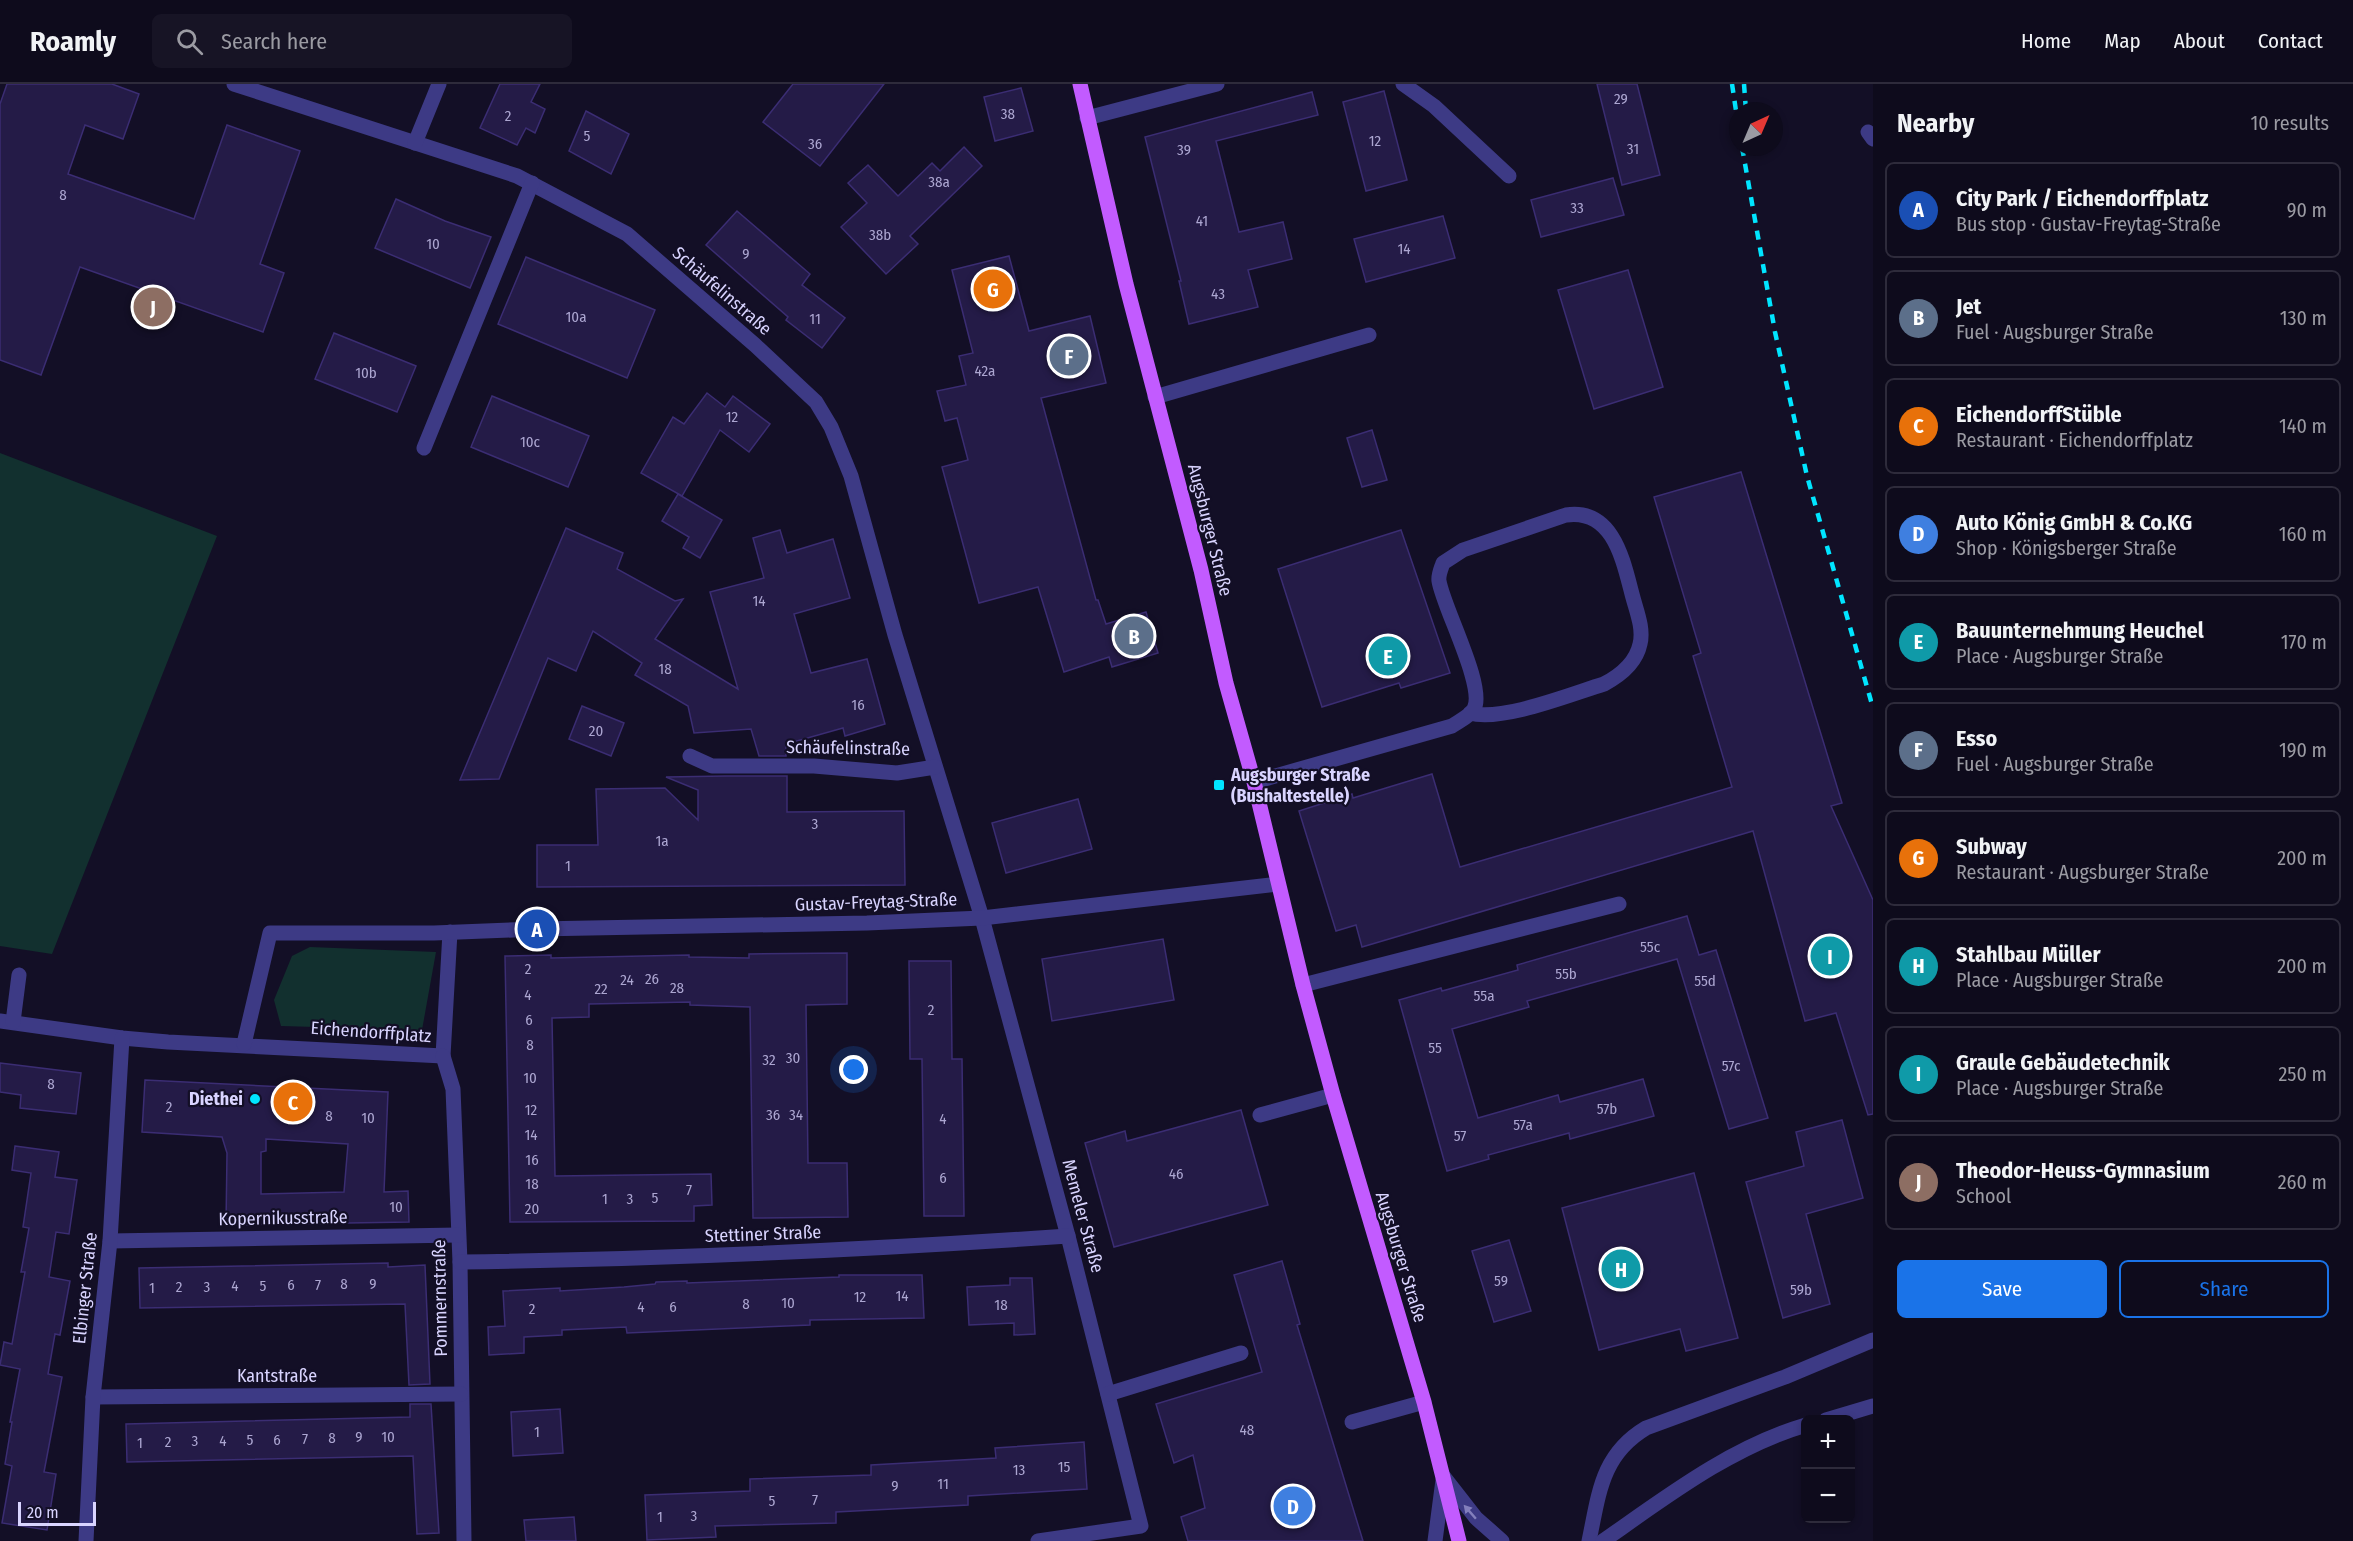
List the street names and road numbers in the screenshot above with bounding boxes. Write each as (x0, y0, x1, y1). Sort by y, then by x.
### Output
street label: Schäufelinstraße (668, 242, 776, 340)
street label: Augsburger Straße (1183, 462, 1237, 598)
street label: Schäufelinstraße (786, 736, 910, 760)
street label: Gustav-Freytag-Straße (794, 888, 958, 916)
street label: Eichendorffplatz (310, 1017, 432, 1047)
street label: Memeler Straße (1057, 1157, 1109, 1275)
street label: Augsburger Straße (1371, 1189, 1431, 1325)
street label: Kopernikusstraße (218, 1206, 348, 1230)
street label: Stettiner Straße (704, 1221, 822, 1247)
street label: Elbinger Straße (68, 1231, 102, 1345)
street label: Pommernstraße (428, 1239, 452, 1357)
street label: Kantstraße (237, 1365, 317, 1387)

